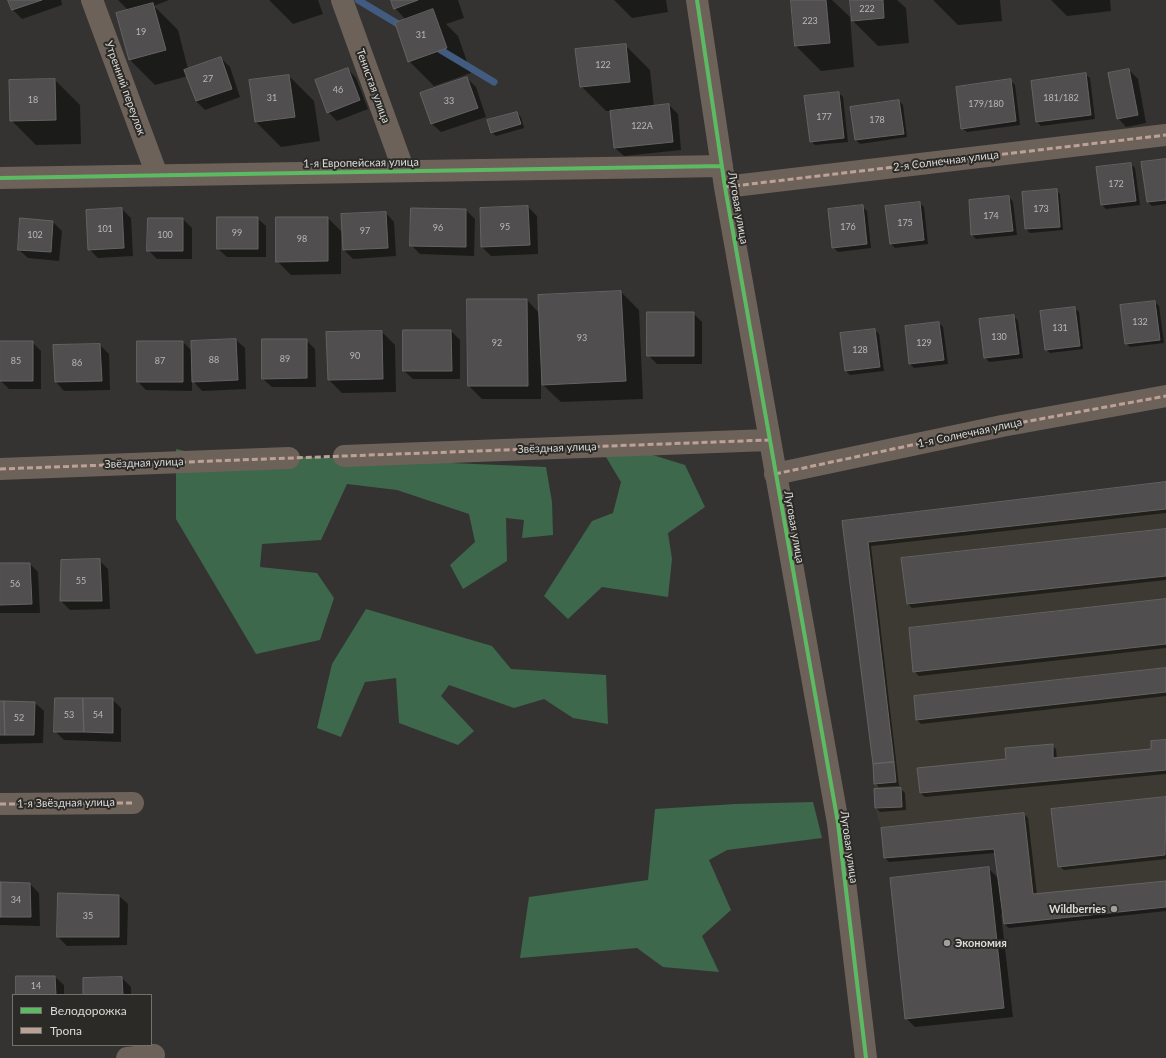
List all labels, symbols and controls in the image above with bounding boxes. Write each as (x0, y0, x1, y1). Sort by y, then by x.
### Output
house number: 222 (859, 4, 875, 14)
house number: 223 (802, 16, 818, 26)
house number: 19 (136, 27, 146, 37)
house number: 31 (416, 30, 426, 40)
street label: Утренний переулок (102, 39, 148, 137)
street label: Тенистая улица (353, 47, 393, 125)
house number: 122 (595, 60, 611, 70)
house number: 27 (203, 74, 213, 84)
house number: 46 (333, 85, 343, 95)
house number: 31 (267, 93, 277, 103)
house number: 181/182 (1043, 93, 1079, 103)
house number: 18 (28, 95, 38, 105)
house number: 33 (444, 96, 454, 106)
house number: 179/180 (968, 99, 1004, 109)
house number: 177 (816, 112, 832, 122)
house number: 178 (869, 115, 885, 125)
house number: 122А (631, 121, 653, 131)
street label: 2-я Солнечная улица (893, 148, 999, 174)
street label: 1-я Европейская улица (303, 155, 419, 171)
street label: Луговая улица (725, 171, 751, 245)
house number: 172 (1108, 179, 1124, 189)
house number: 173 (1033, 204, 1049, 214)
house number: 174 (983, 211, 999, 221)
house number: 175 (897, 218, 913, 228)
house number: 95 (500, 222, 510, 232)
house number: 176 (840, 222, 856, 232)
house number: 96 (433, 223, 443, 233)
house number: 101 (97, 224, 113, 234)
house number: 97 (360, 226, 370, 236)
house number: 99 (232, 228, 242, 238)
house number: 102 (27, 230, 43, 240)
house number: 100 (157, 230, 173, 240)
house number: 98 (297, 234, 307, 244)
house number: 132 (1132, 317, 1148, 327)
house number: 131 (1052, 323, 1068, 333)
house number: 130 (991, 332, 1007, 342)
house number: 93 (577, 333, 587, 343)
house number: 92 (492, 338, 502, 348)
house number: 129 (916, 338, 932, 348)
house number: 128 (852, 345, 868, 355)
house number: 90 (350, 351, 360, 361)
house number: 89 (280, 354, 290, 364)
house number: 88 (209, 355, 219, 365)
house number: 85 (11, 356, 21, 366)
house number: 87 (155, 356, 165, 366)
house number: 86 (72, 358, 82, 368)
street label: 1-я Солнечная улица (917, 416, 1023, 450)
street label: Звёздная улица (517, 440, 597, 456)
street label: Звёздная улица (104, 455, 184, 471)
street label: Луговая улица (781, 490, 807, 564)
house number: 55 (76, 576, 86, 586)
house number: 56 (10, 579, 20, 589)
house number: 53 (64, 710, 74, 720)
house number: 54 (93, 710, 103, 720)
house number: 52 (14, 713, 24, 723)
street label: 1-я Звёздная улица (17, 796, 115, 810)
street label: Луговая улица (837, 810, 861, 884)
house number: 34 (11, 895, 21, 905)
place label: Wildberries (1049, 902, 1106, 916)
marker: Wildberries (1109, 904, 1119, 914)
house number: 35 (83, 911, 93, 921)
place label: Экономия (955, 936, 1007, 950)
marker: Экономия (942, 938, 952, 948)
house number: 14 (31, 981, 41, 991)
legend (12, 994, 152, 1046)
text: Велодорожка (50, 1003, 127, 1018)
text: Тропа (50, 1023, 82, 1038)

